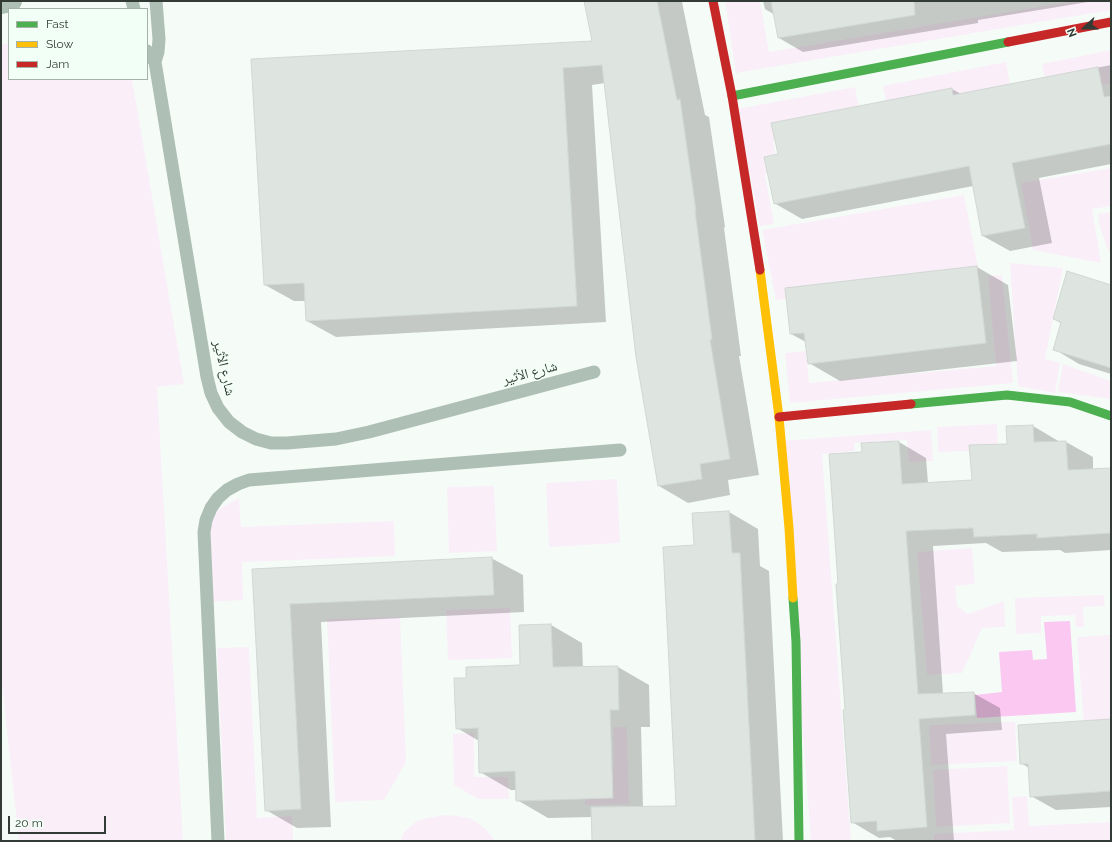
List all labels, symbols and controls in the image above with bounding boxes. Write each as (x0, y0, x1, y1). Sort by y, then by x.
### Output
legend (8, 8, 148, 80)
north arrow (1064, 8, 1104, 48)
text: Fast (46, 17, 69, 31)
text: N (1065, 26, 1080, 39)
text: Slow (46, 37, 73, 51)
text: Jam (46, 57, 69, 71)
street label: شارع الأثير (209, 339, 239, 397)
street label: شارع الأثير (501, 358, 559, 388)
scale bar (10, 808, 108, 834)
text: 20 m (15, 816, 43, 830)

